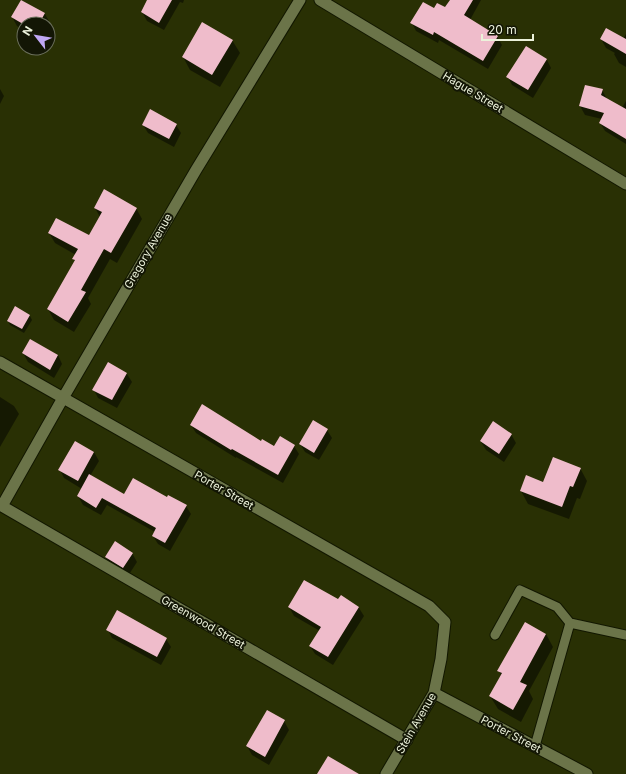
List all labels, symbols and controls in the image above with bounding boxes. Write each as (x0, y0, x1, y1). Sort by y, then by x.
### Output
north arrow (16, 16, 56, 56)
scale bar (482, 16, 533, 42)
text: 20 m (488, 22, 517, 37)
text: N (19, 24, 36, 38)
street label: Hague Street (440, 68, 506, 116)
street label: Gregory Avenue (121, 211, 175, 291)
street label: Porter Street (192, 467, 256, 513)
street label: Greenwood Street (159, 592, 248, 652)
street label: Stein Avenue (393, 690, 439, 756)
street label: Porter Street (479, 712, 544, 756)

